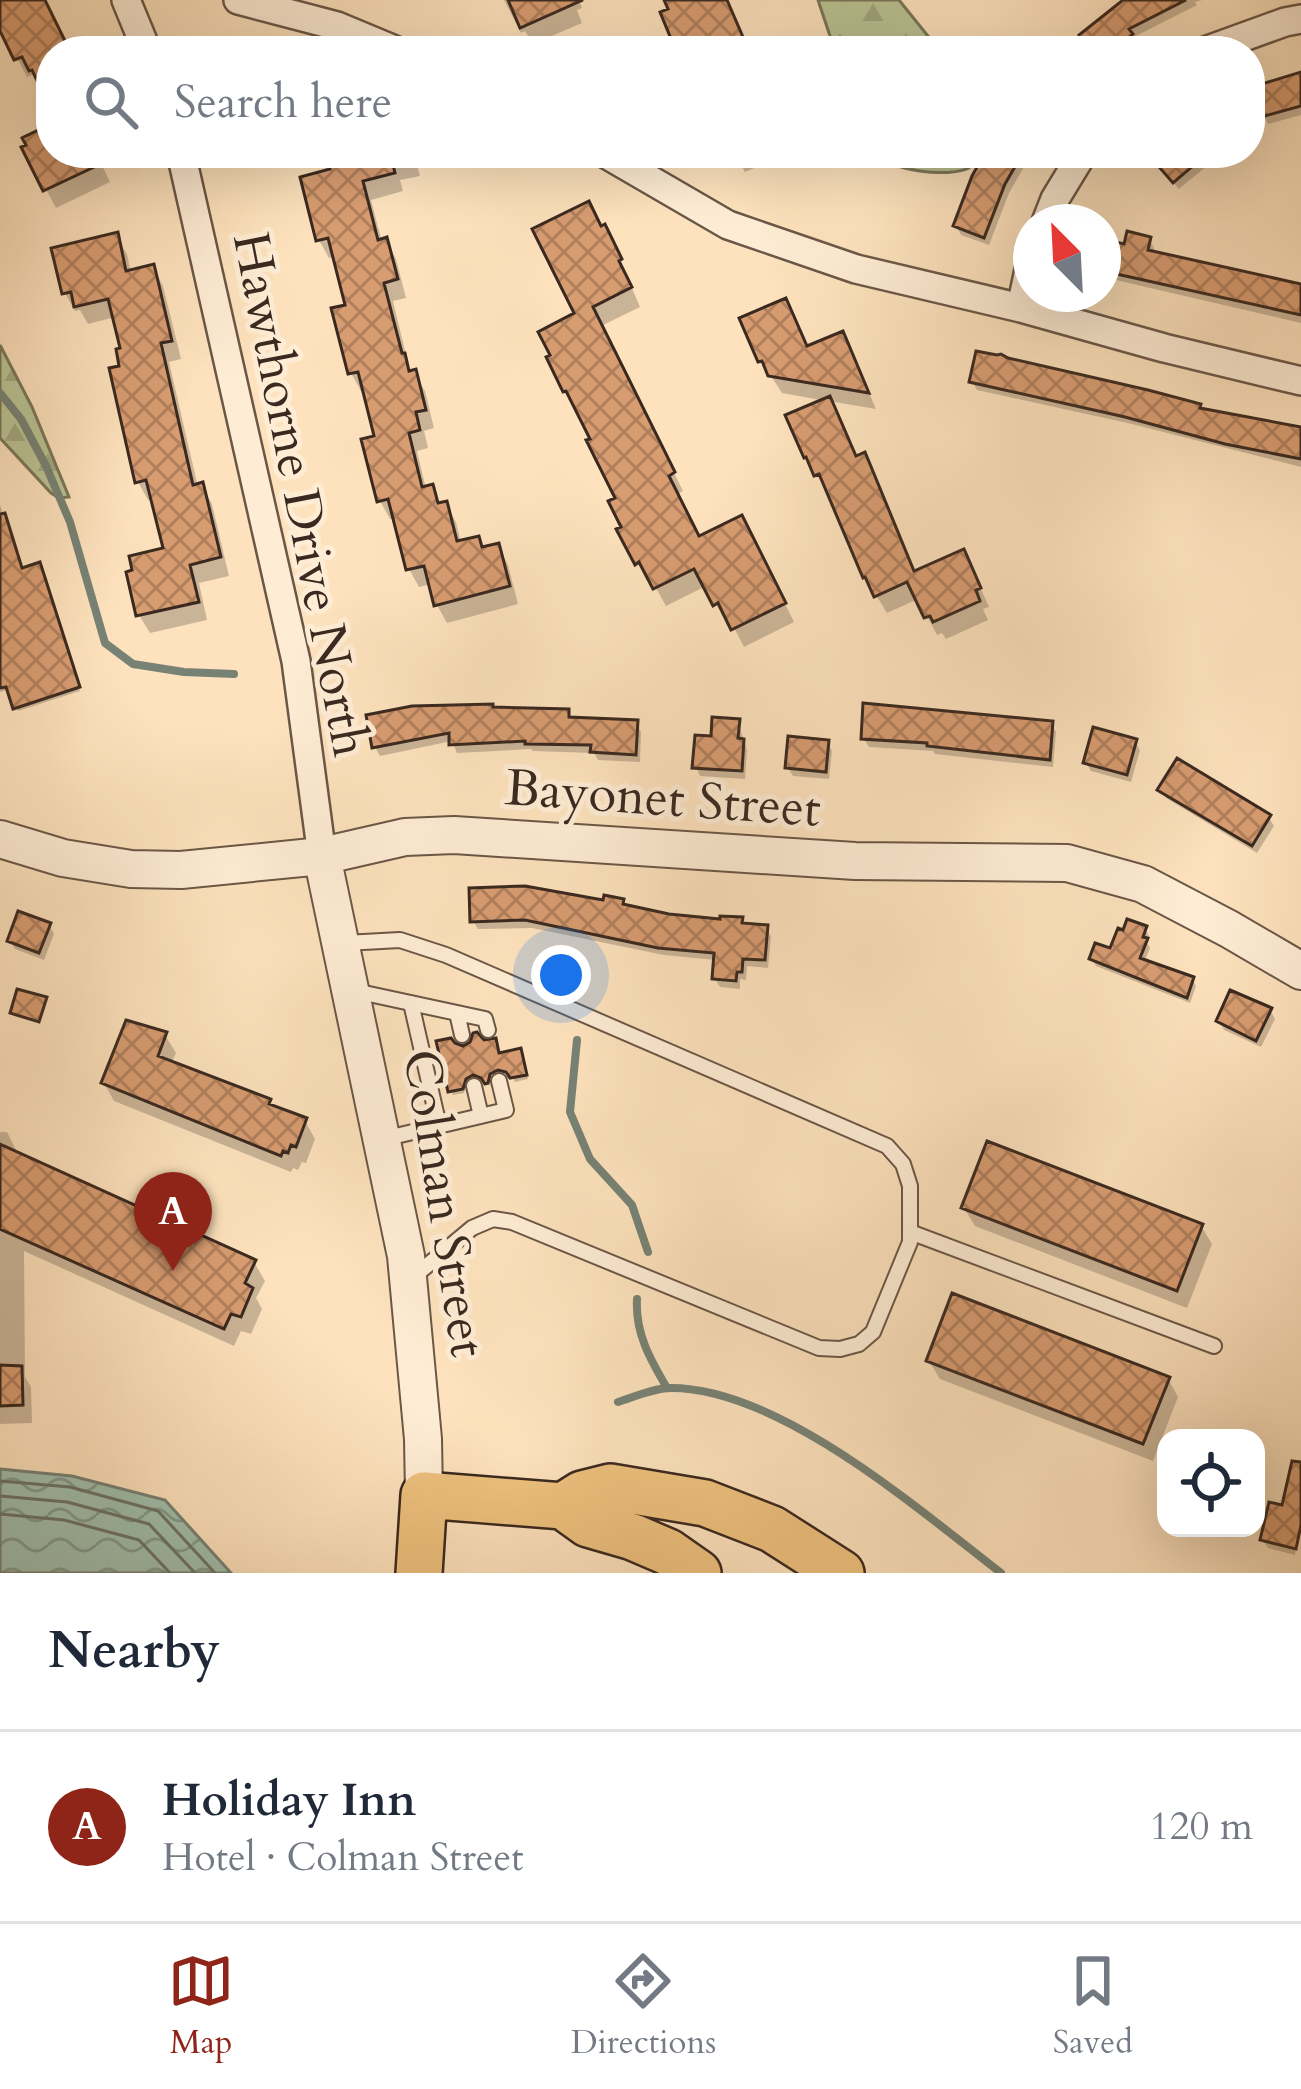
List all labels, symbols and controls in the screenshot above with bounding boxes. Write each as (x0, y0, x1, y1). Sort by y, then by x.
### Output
search box (36, 36, 1265, 168)
icon: search (78, 69, 144, 135)
text: Search here (174, 72, 392, 133)
north arrow (1013, 204, 1121, 312)
street label: Hawthorne Drive North (215, 226, 385, 762)
street label: Bayonet Street (503, 753, 823, 845)
your location (531, 945, 591, 1005)
street label: Colman Street (385, 1045, 503, 1362)
pin: A (134, 1172, 212, 1271)
map controls (1157, 1429, 1265, 1537)
button: locate (1157, 1429, 1265, 1537)
text: Nearby (48, 1616, 220, 1686)
text: Holiday Inn (162, 1770, 416, 1831)
text: A (72, 1800, 102, 1853)
text: 120 m (1150, 1800, 1253, 1853)
text: Hotel · Colman Street (162, 1831, 524, 1884)
tab: Map (168, 1948, 234, 2065)
tab: Directions (571, 1948, 716, 2065)
tab: Saved (1053, 1948, 1133, 2065)

